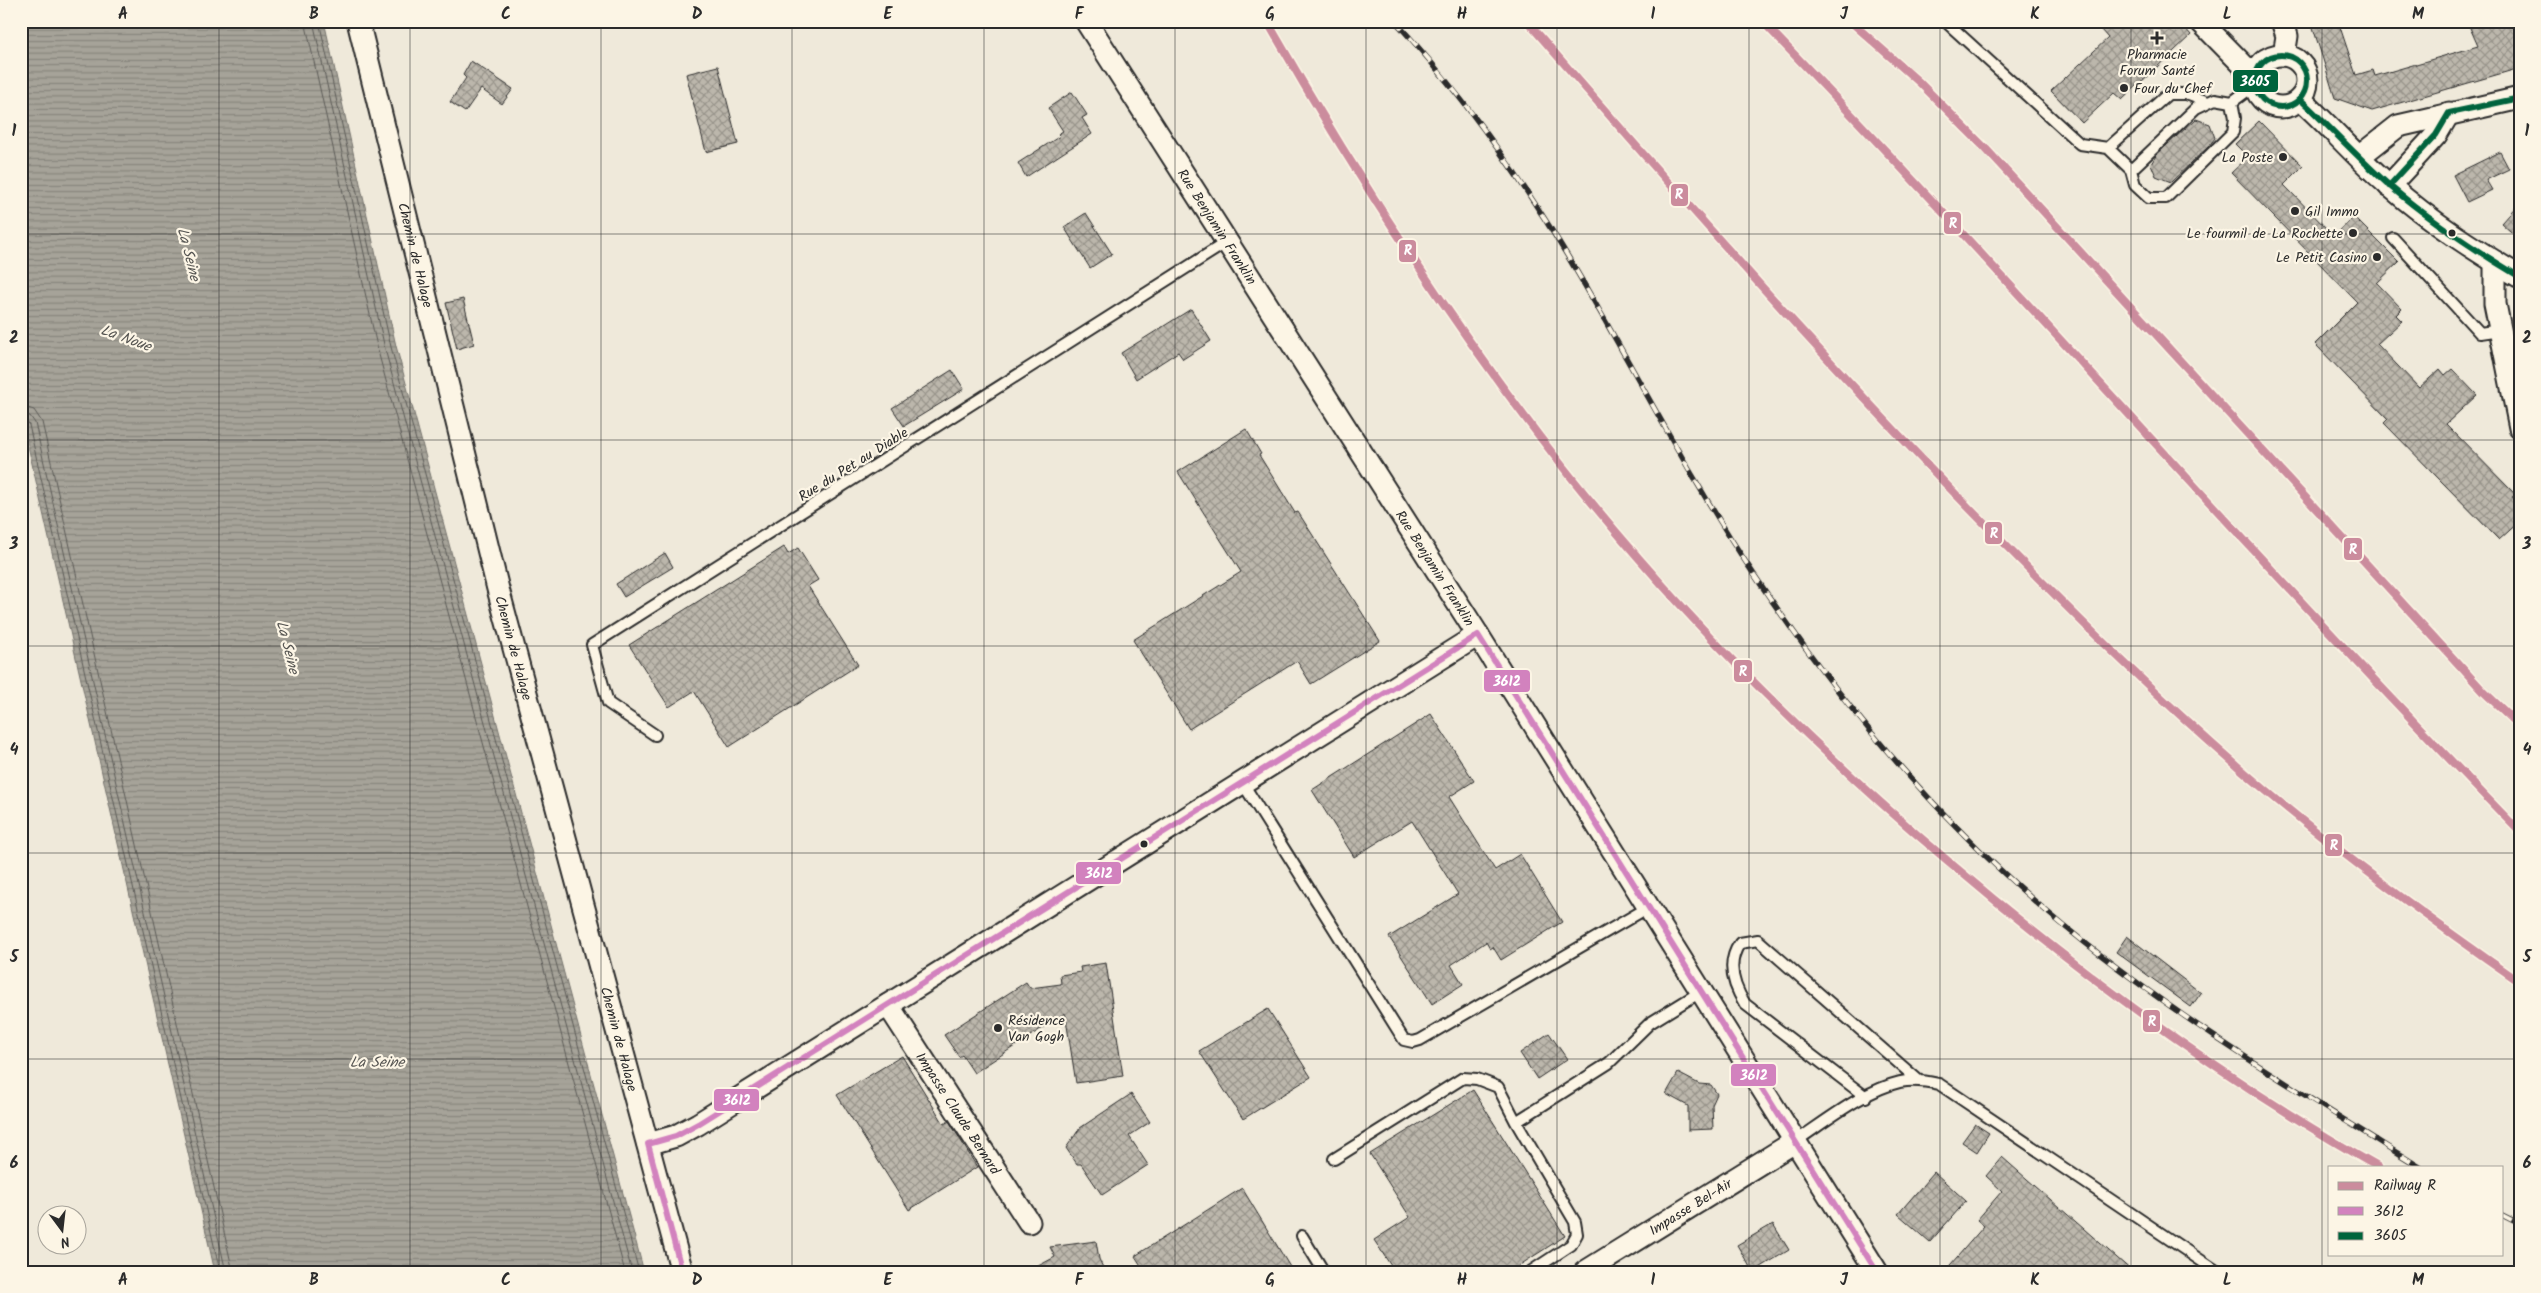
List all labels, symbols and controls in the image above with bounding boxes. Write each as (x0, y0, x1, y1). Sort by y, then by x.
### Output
text: A (118, 2, 128, 27)
text: B (309, 2, 319, 27)
text: C (501, 2, 511, 27)
text: D (692, 2, 703, 27)
text: E (884, 2, 894, 27)
text: F (1075, 2, 1085, 27)
text: G (1265, 2, 1275, 27)
text: H (1457, 2, 1467, 27)
text: I (1651, 2, 1656, 27)
text: J (1840, 2, 1849, 27)
text: K (2030, 2, 2040, 27)
text: L (2223, 2, 2231, 27)
text: M (2412, 2, 2425, 27)
marker: Pharmacie Forum Santé (2151, 32, 2163, 44)
place label: Pharmacie Forum Santé (2120, 44, 2195, 82)
line badge: 3605 (2232, 69, 2279, 93)
text: 3605 (2239, 71, 2272, 93)
place label: Four du Chef (2134, 78, 2213, 100)
marker: Four du Chef (2118, 82, 2130, 94)
text: 1 (12, 119, 17, 144)
text: 1 (2525, 119, 2530, 144)
place label: La Poste (2222, 147, 2274, 169)
marker: La Poste (2277, 151, 2289, 163)
street label: Rue Benjamin Franklin (1171, 165, 1262, 290)
line badge: R (1670, 183, 1689, 207)
text: R (1675, 184, 1684, 206)
street label: Chemin de Halage (391, 200, 438, 311)
place label: Gil Immo (2305, 201, 2359, 223)
marker: Gil Immo (2289, 205, 2301, 217)
line badge: R (1943, 211, 1962, 235)
text: R (1949, 213, 1958, 235)
place label: Le fourmil de La Rochette (2187, 223, 2344, 245)
water label: La Seine (170, 225, 207, 285)
marker: Le fourmil de La Rochette (2347, 227, 2359, 239)
unlabelled marker (2447, 228, 2457, 238)
line badge: R (1398, 239, 1417, 263)
text: R (1404, 240, 1413, 262)
place label: Le Petit Casino (2276, 247, 2367, 269)
marker: Le Petit Casino (2371, 251, 2383, 263)
water label: La Noue (97, 319, 155, 360)
text: 2 (9, 326, 19, 351)
text: 2 (2522, 326, 2532, 351)
street label: Rue du Pet au Diable (794, 422, 913, 508)
street label: Rue Benjamin Franklin (1389, 506, 1480, 631)
line badge: R (1984, 521, 2003, 545)
text: R (1990, 523, 1999, 545)
text: 3 (9, 532, 19, 557)
text: 3 (2522, 532, 2532, 557)
line badge: R (2343, 537, 2363, 561)
text: R (2349, 539, 2358, 561)
street label: Chemin de Halage (488, 593, 538, 704)
water label: La Seine (269, 618, 306, 678)
line badge: R (1733, 659, 1753, 683)
text: R (1739, 661, 1748, 683)
line badge: 3612 (1483, 669, 1531, 693)
text: 3612 (1492, 671, 1521, 693)
text: 4 (10, 738, 19, 763)
text: 4 (2523, 738, 2532, 763)
line badge: R (2324, 833, 2343, 857)
text: R (2330, 835, 2339, 857)
unlabelled marker (1139, 839, 1149, 849)
line badge: 3612 (1075, 861, 1122, 885)
text: 3612 (1084, 863, 1113, 885)
text: 5 (9, 945, 20, 970)
text: 5 (2522, 945, 2533, 970)
street label: Chemin de Halage (594, 984, 643, 1095)
line badge: R (2142, 1009, 2161, 1033)
place label: Résidence Van Gogh (1008, 1010, 1066, 1048)
text: R (2148, 1011, 2157, 1033)
marker: Résidence Van Gogh (992, 1022, 1004, 1034)
street label: Impasse Claude Bernard (909, 1048, 1006, 1180)
water label: La Seine (350, 1051, 405, 1075)
line badge: 3612 (1730, 1063, 1777, 1087)
text: 3612 (1739, 1065, 1768, 1087)
line badge: 3612 (713, 1088, 760, 1112)
text: 3612 (722, 1090, 751, 1112)
text: 6 (10, 1151, 19, 1176)
text: 6 (2523, 1151, 2532, 1176)
legend (2328, 1166, 2504, 1256)
street label: Impasse Bel-Air (1645, 1173, 1738, 1242)
text: Railway R (2374, 1174, 2436, 1198)
text: 3612 (2374, 1200, 2404, 1224)
north arrow (38, 1206, 88, 1256)
text: 3605 (2374, 1224, 2407, 1248)
text: N (58, 1230, 72, 1253)
text: A (118, 1268, 128, 1293)
text: B (309, 1268, 319, 1293)
text: C (501, 1268, 511, 1293)
text: D (692, 1268, 703, 1293)
text: E (884, 1268, 894, 1293)
text: F (1075, 1268, 1085, 1293)
text: G (1265, 1268, 1275, 1293)
text: H (1457, 1268, 1467, 1293)
text: I (1651, 1268, 1656, 1293)
text: J (1840, 1268, 1849, 1293)
text: K (2030, 1268, 2040, 1293)
text: L (2223, 1268, 2231, 1293)
text: M (2412, 1268, 2425, 1293)

